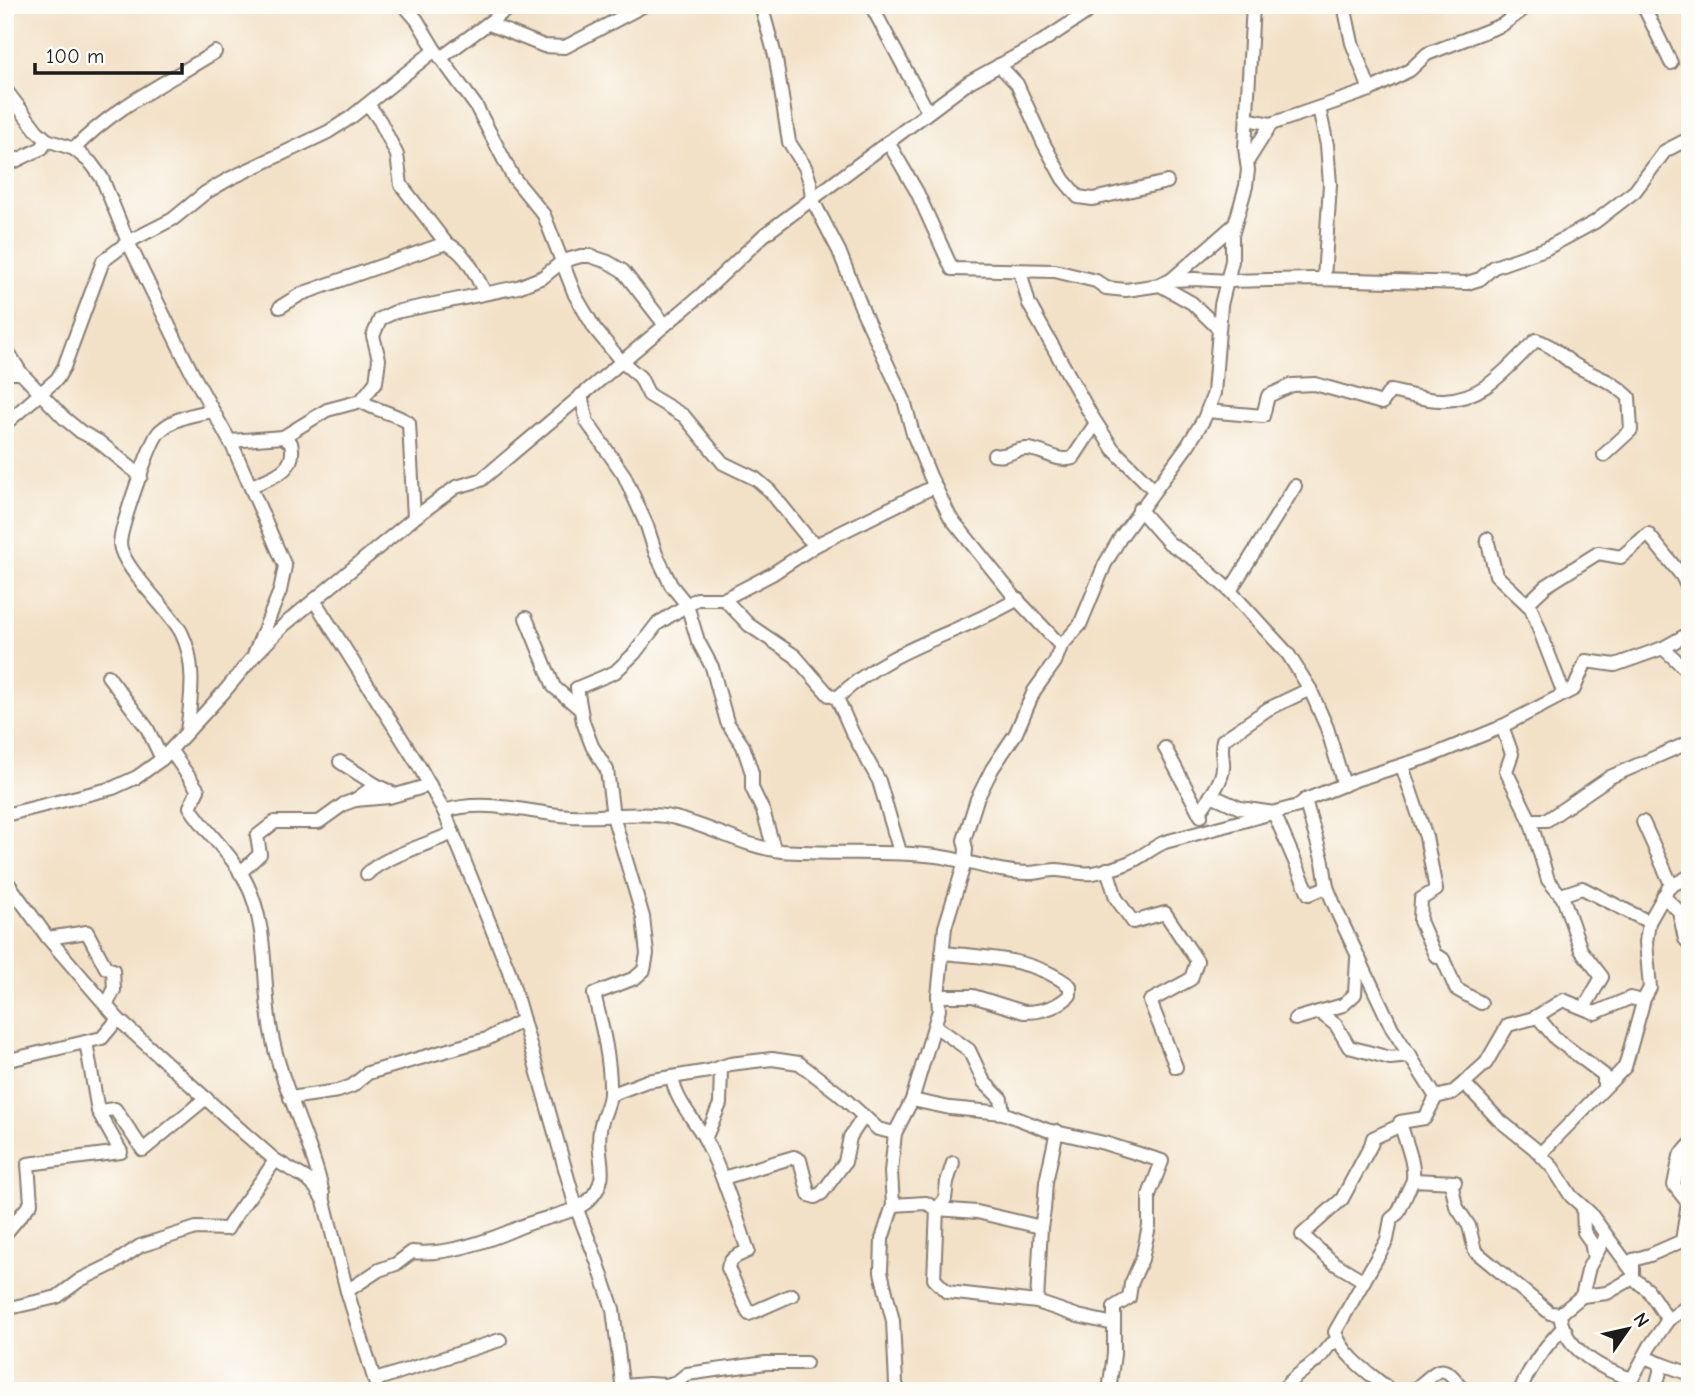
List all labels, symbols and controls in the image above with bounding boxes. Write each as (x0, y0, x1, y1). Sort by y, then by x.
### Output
scale bar (35, 32, 182, 76)
text: 100 m (46, 44, 104, 68)
north arrow (1594, 1294, 1664, 1364)
text: N (1629, 1309, 1654, 1331)

